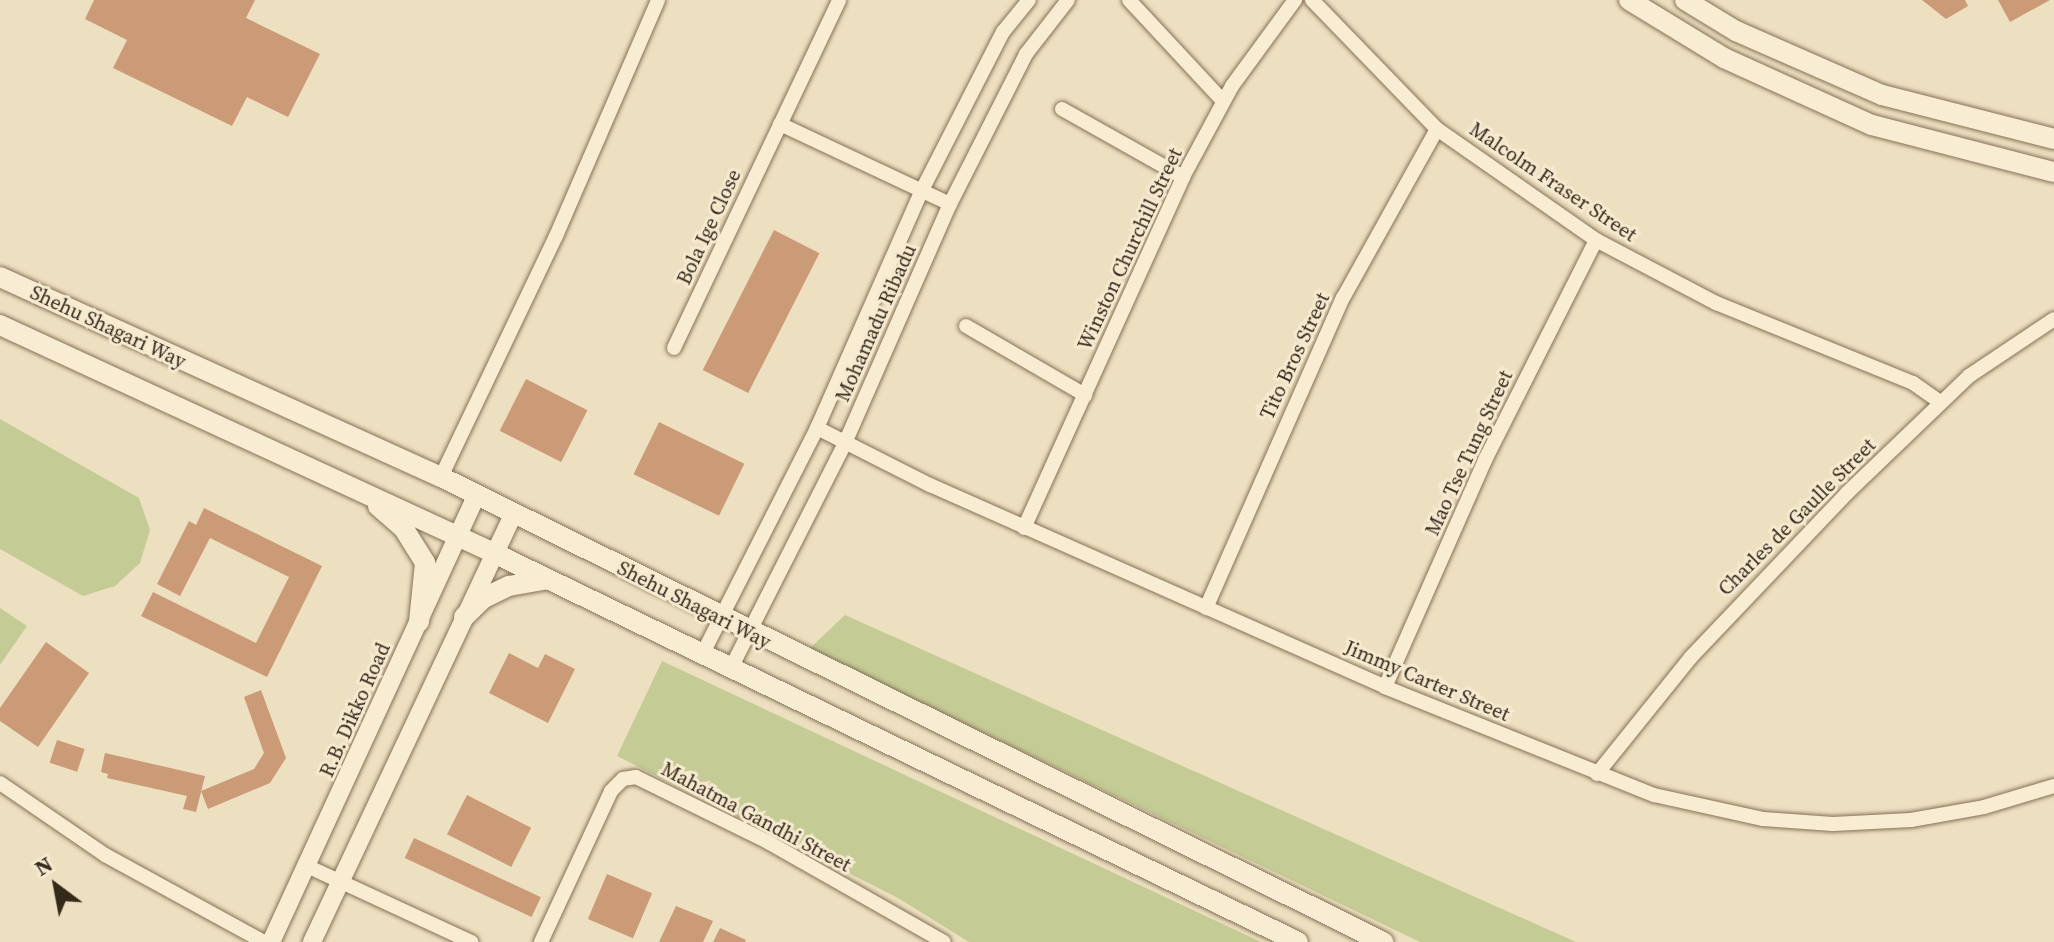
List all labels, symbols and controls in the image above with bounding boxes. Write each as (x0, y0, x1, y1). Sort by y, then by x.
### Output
street label: Malcolm Fraser Street (1465, 117, 1641, 247)
street label: Winston Churchill Street (1073, 144, 1187, 354)
street label: Bola Ige Close (672, 166, 746, 288)
street label: Mohamadu Ribadu (831, 241, 921, 405)
street label: Shehu Shagari Way (26, 280, 190, 374)
street label: Tito Bros Street (1255, 289, 1335, 423)
street label: Mao Tse Tung Street (1420, 366, 1518, 540)
street label: Charles de Gaulle Street (1713, 433, 1881, 601)
street label: Shehu Shagari Way (613, 556, 775, 654)
street label: Jimmy Carter Street (1341, 635, 1513, 727)
street label: R.B. Dikko Road (315, 639, 395, 781)
street label: Mahatma Gandhi Street (657, 757, 855, 877)
north arrow (16, 846, 96, 926)
text: N (29, 849, 58, 883)

